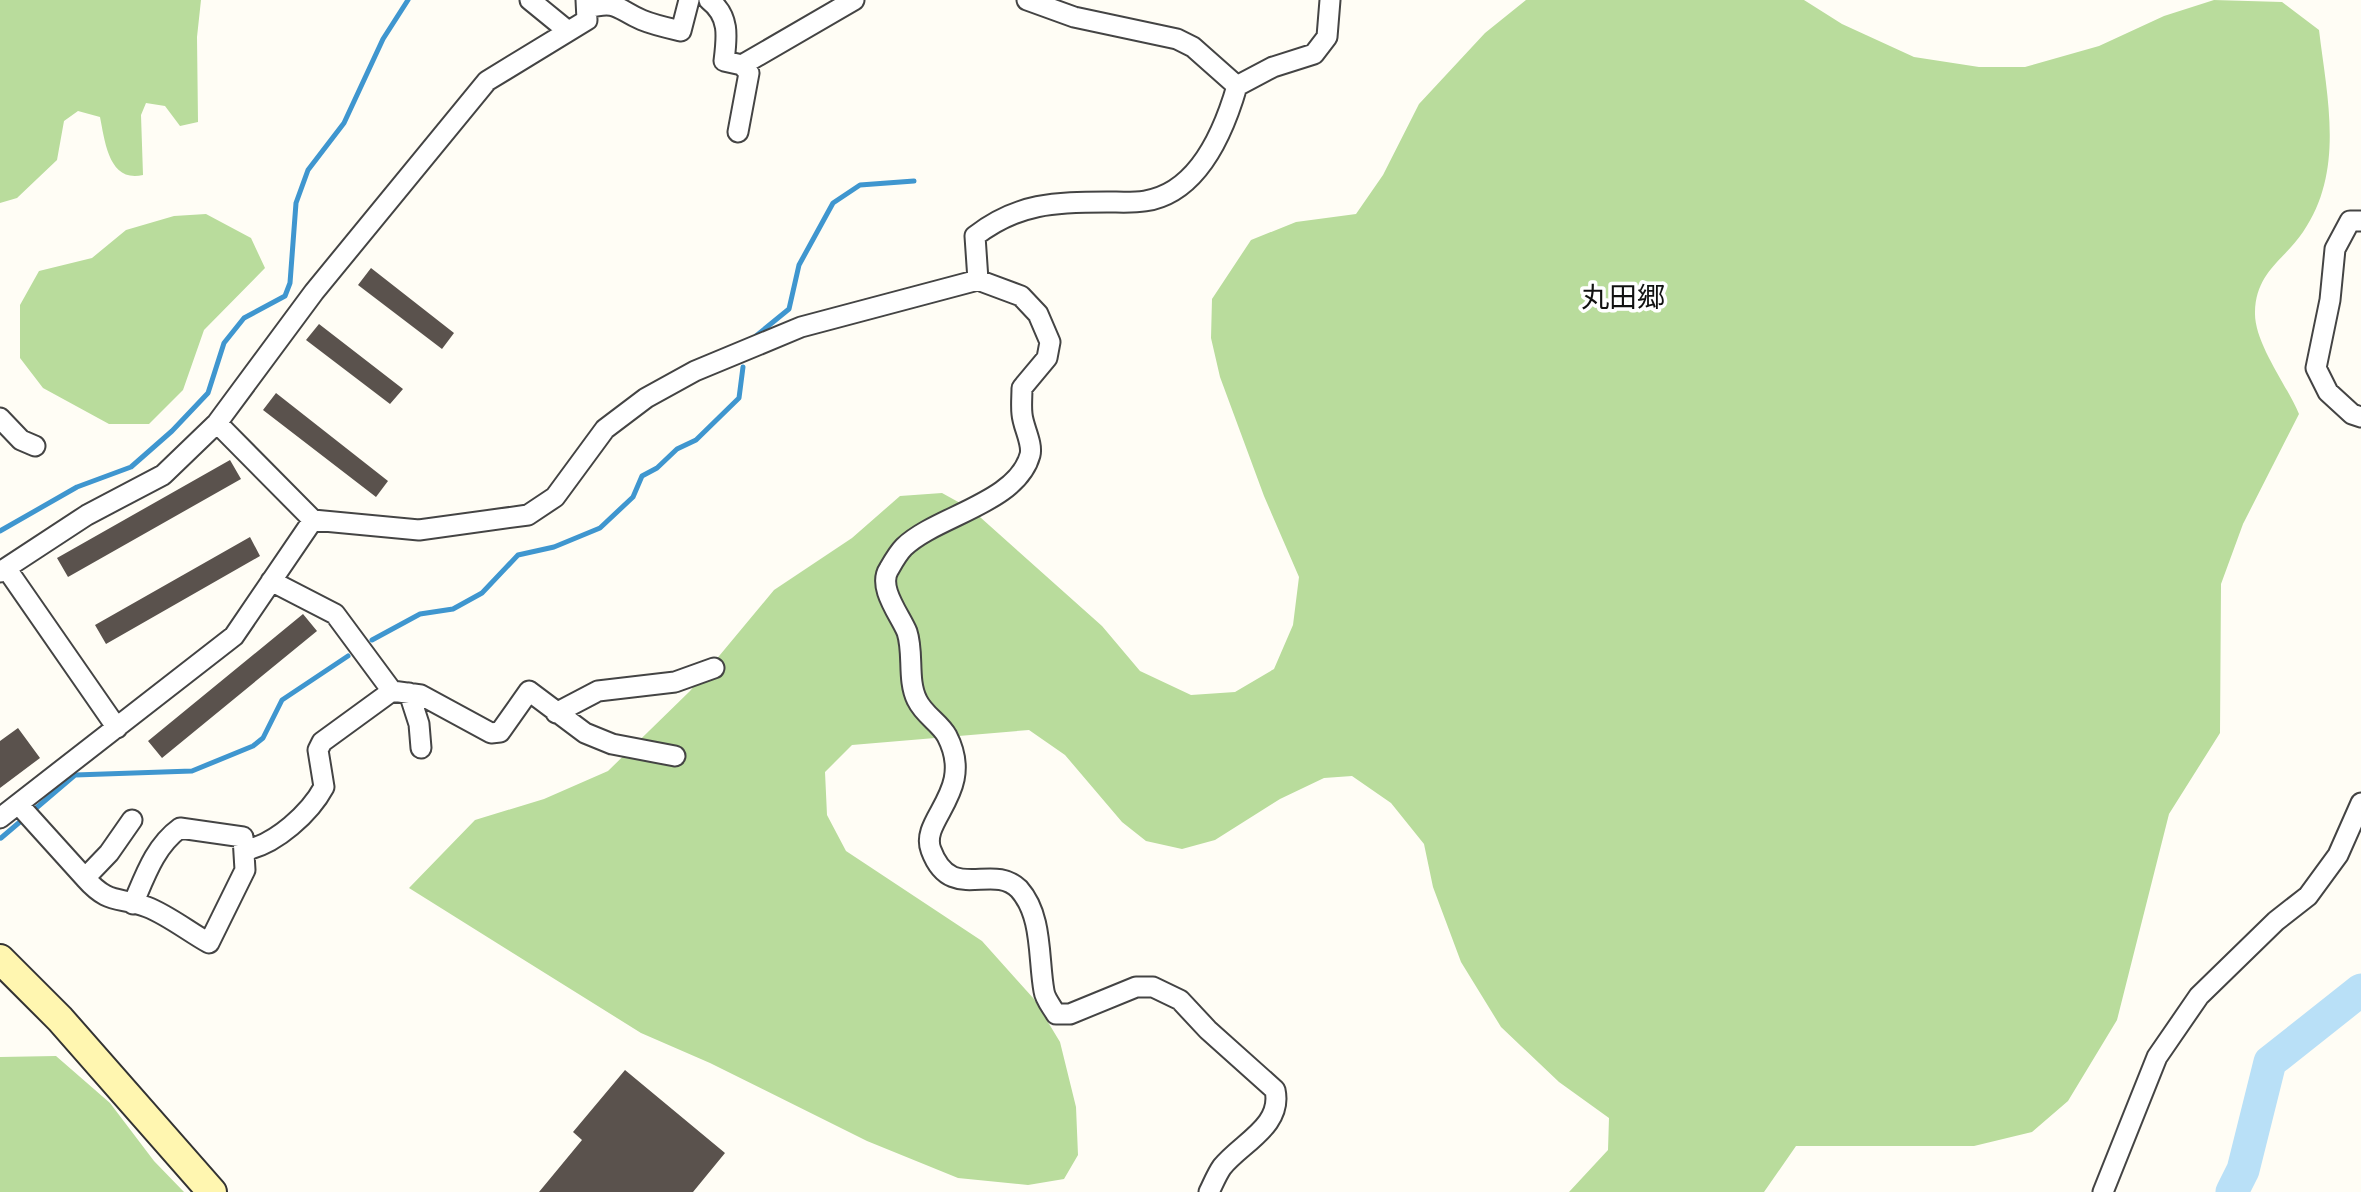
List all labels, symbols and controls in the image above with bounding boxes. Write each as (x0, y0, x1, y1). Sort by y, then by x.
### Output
district label: 丸田郷 (1581, 278, 1665, 316)

